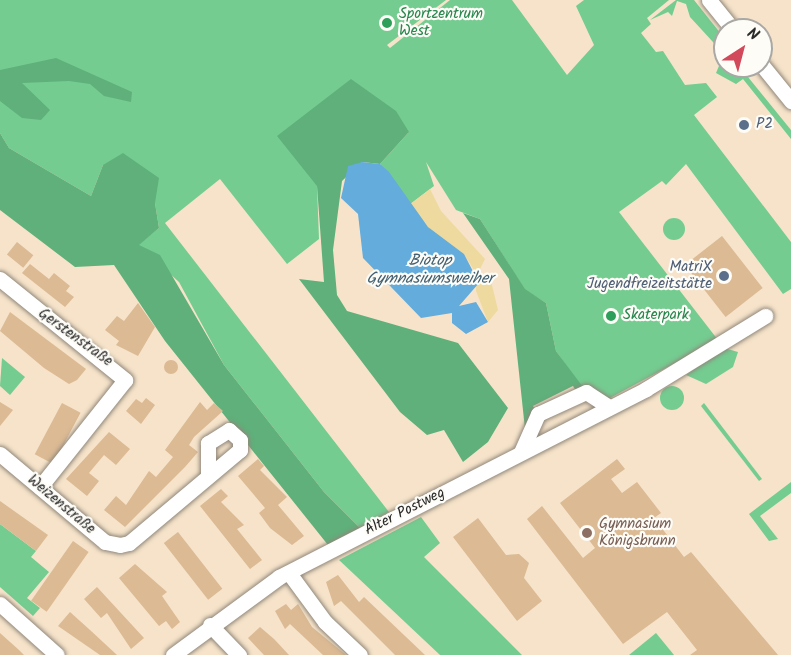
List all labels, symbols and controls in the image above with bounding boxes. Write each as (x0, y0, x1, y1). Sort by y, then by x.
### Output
place label: Sportzentrum West (399, 5, 483, 40)
marker: Sportzentrum West (380, 16, 394, 30)
north arrow (713, 18, 773, 78)
text: N (741, 22, 764, 48)
place label: P2 (756, 116, 773, 134)
marker: P2 (737, 118, 751, 132)
water label: Biotop Gymnasiumsweiher (367, 251, 493, 289)
place label: MatriX Jugendfreizeitstätte (587, 258, 712, 293)
marker: MatriX Jugendfreizeitstätte (717, 269, 731, 283)
street label: Gerstenstraße (34, 305, 116, 371)
place label: Skaterpark (623, 307, 689, 325)
marker: Skaterpark (604, 309, 618, 323)
street label: Weizenstraße (23, 471, 99, 539)
street label: Alter Postweg (362, 484, 448, 540)
place label: Gymnasium Königsbrunn (599, 515, 676, 550)
marker: Gymnasium Königsbrunn (580, 526, 594, 540)

